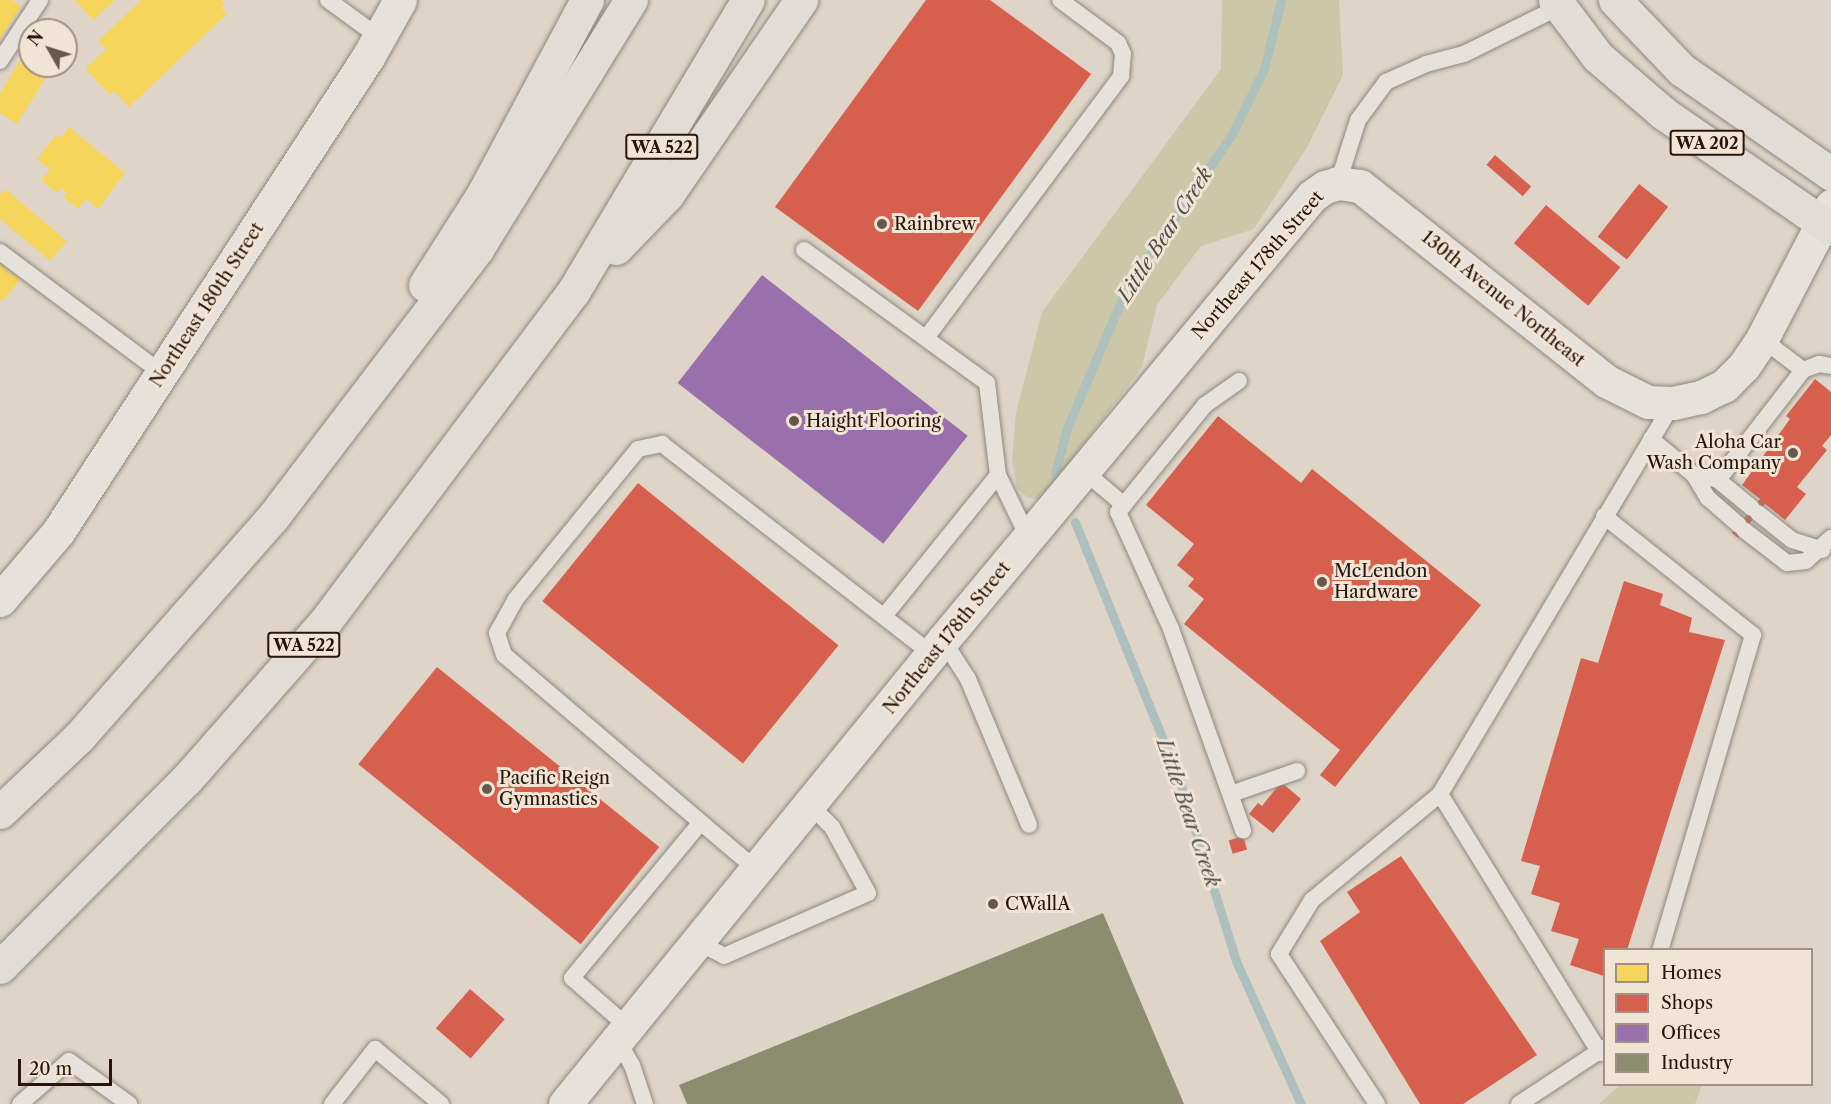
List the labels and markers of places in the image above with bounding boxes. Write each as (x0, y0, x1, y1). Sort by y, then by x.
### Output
place label: Rainbrew (894, 213, 976, 235)
marker: Rainbrew (875, 217, 889, 231)
place label: Haight Flooring (806, 410, 941, 432)
marker: Haight Flooring (787, 414, 801, 428)
place label: Aloha Car Wash Company (1646, 432, 1781, 474)
marker: Aloha Car Wash Company (1786, 446, 1800, 460)
place label: McLendon Hardware (1334, 561, 1428, 604)
marker: McLendon Hardware (1315, 575, 1329, 589)
place label: Pacific Reign Gymnastics (499, 768, 610, 810)
marker: Pacific Reign Gymnastics (480, 782, 494, 796)
place label: CWallA (1005, 893, 1071, 915)
marker: CWallA (986, 897, 1000, 911)

